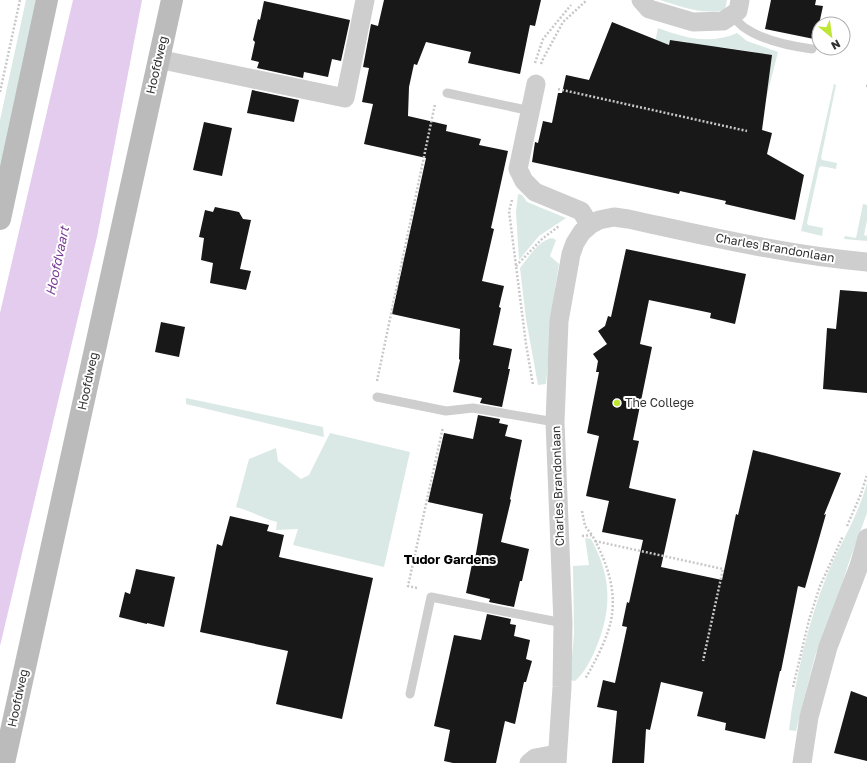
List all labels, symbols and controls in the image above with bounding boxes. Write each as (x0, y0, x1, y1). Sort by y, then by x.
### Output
north arrow (811, 16, 851, 56)
street label: Hoofdweg (143, 34, 170, 95)
text: N (829, 37, 843, 53)
water label: Hoofdvaart (42, 223, 72, 297)
street label: Charles Brandonlaan (714, 230, 836, 265)
street label: Hoofdweg (74, 350, 101, 411)
place label: The College (625, 395, 694, 410)
marker: The College (612, 398, 622, 408)
street label: Charles Brandonlaan (548, 426, 567, 547)
district label: Tudor Gardens (404, 551, 496, 567)
street label: Hoofdweg (4, 667, 31, 728)

